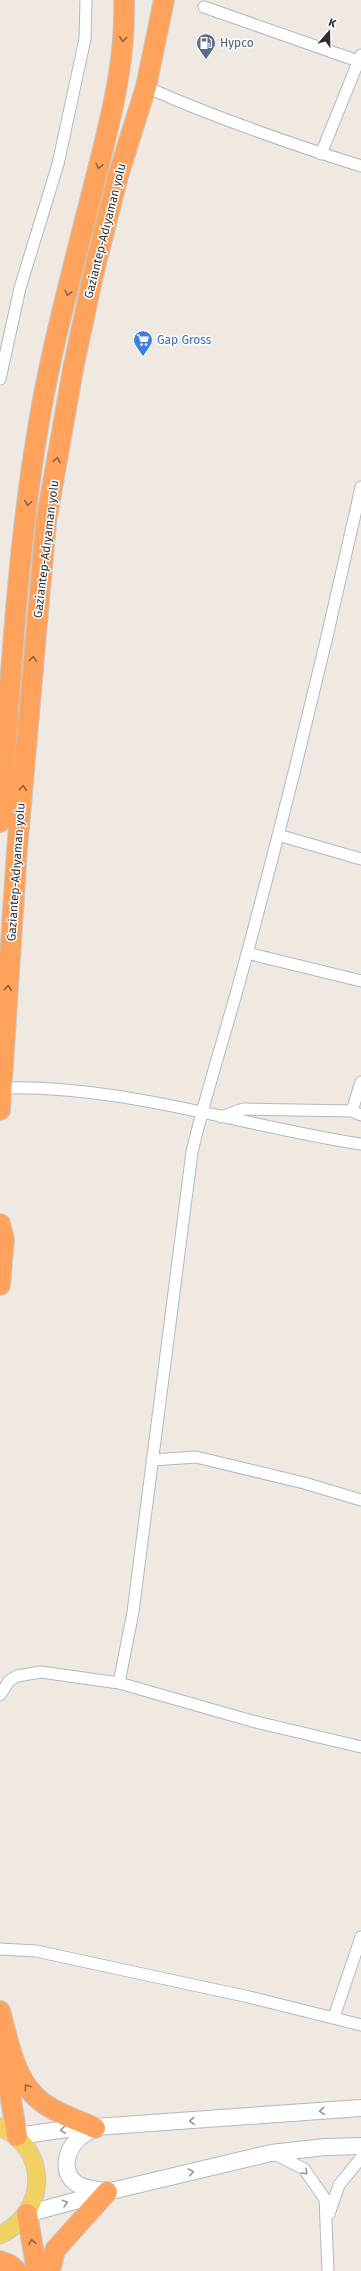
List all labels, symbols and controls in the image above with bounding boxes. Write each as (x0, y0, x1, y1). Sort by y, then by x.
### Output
north arrow (309, 12, 349, 52)
text: K (327, 16, 339, 31)
fuel station icon: Hypco (195, 32, 217, 60)
one-way arrow (118, 36, 127, 42)
place label: Hypco (220, 36, 254, 50)
street label: Gaziantep-Adıyaman yolu (81, 162, 129, 300)
one-way arrow (95, 163, 103, 170)
one-way arrow (64, 289, 72, 296)
supermarket icon: Gap Gross (132, 329, 154, 357)
place label: Gap Gross (157, 333, 212, 347)
one-way arrow (52, 457, 61, 463)
street label: Gaziantep-Adıyaman yolu (31, 479, 61, 619)
one-way arrow (24, 500, 33, 506)
one-way arrow (29, 656, 38, 662)
one-way arrow (18, 785, 27, 791)
street label: Gaziantep-Adıyaman yolu (4, 802, 28, 942)
one-way arrow (4, 985, 13, 991)
one-way arrow (25, 2084, 32, 2091)
one-way arrow (319, 2106, 325, 2115)
one-way arrow (189, 2116, 196, 2125)
one-way arrow (60, 2125, 66, 2134)
one-way arrow (300, 2167, 308, 2175)
one-way arrow (188, 2168, 194, 2176)
one-way arrow (61, 2199, 68, 2208)
one-way arrow (28, 2239, 37, 2245)

